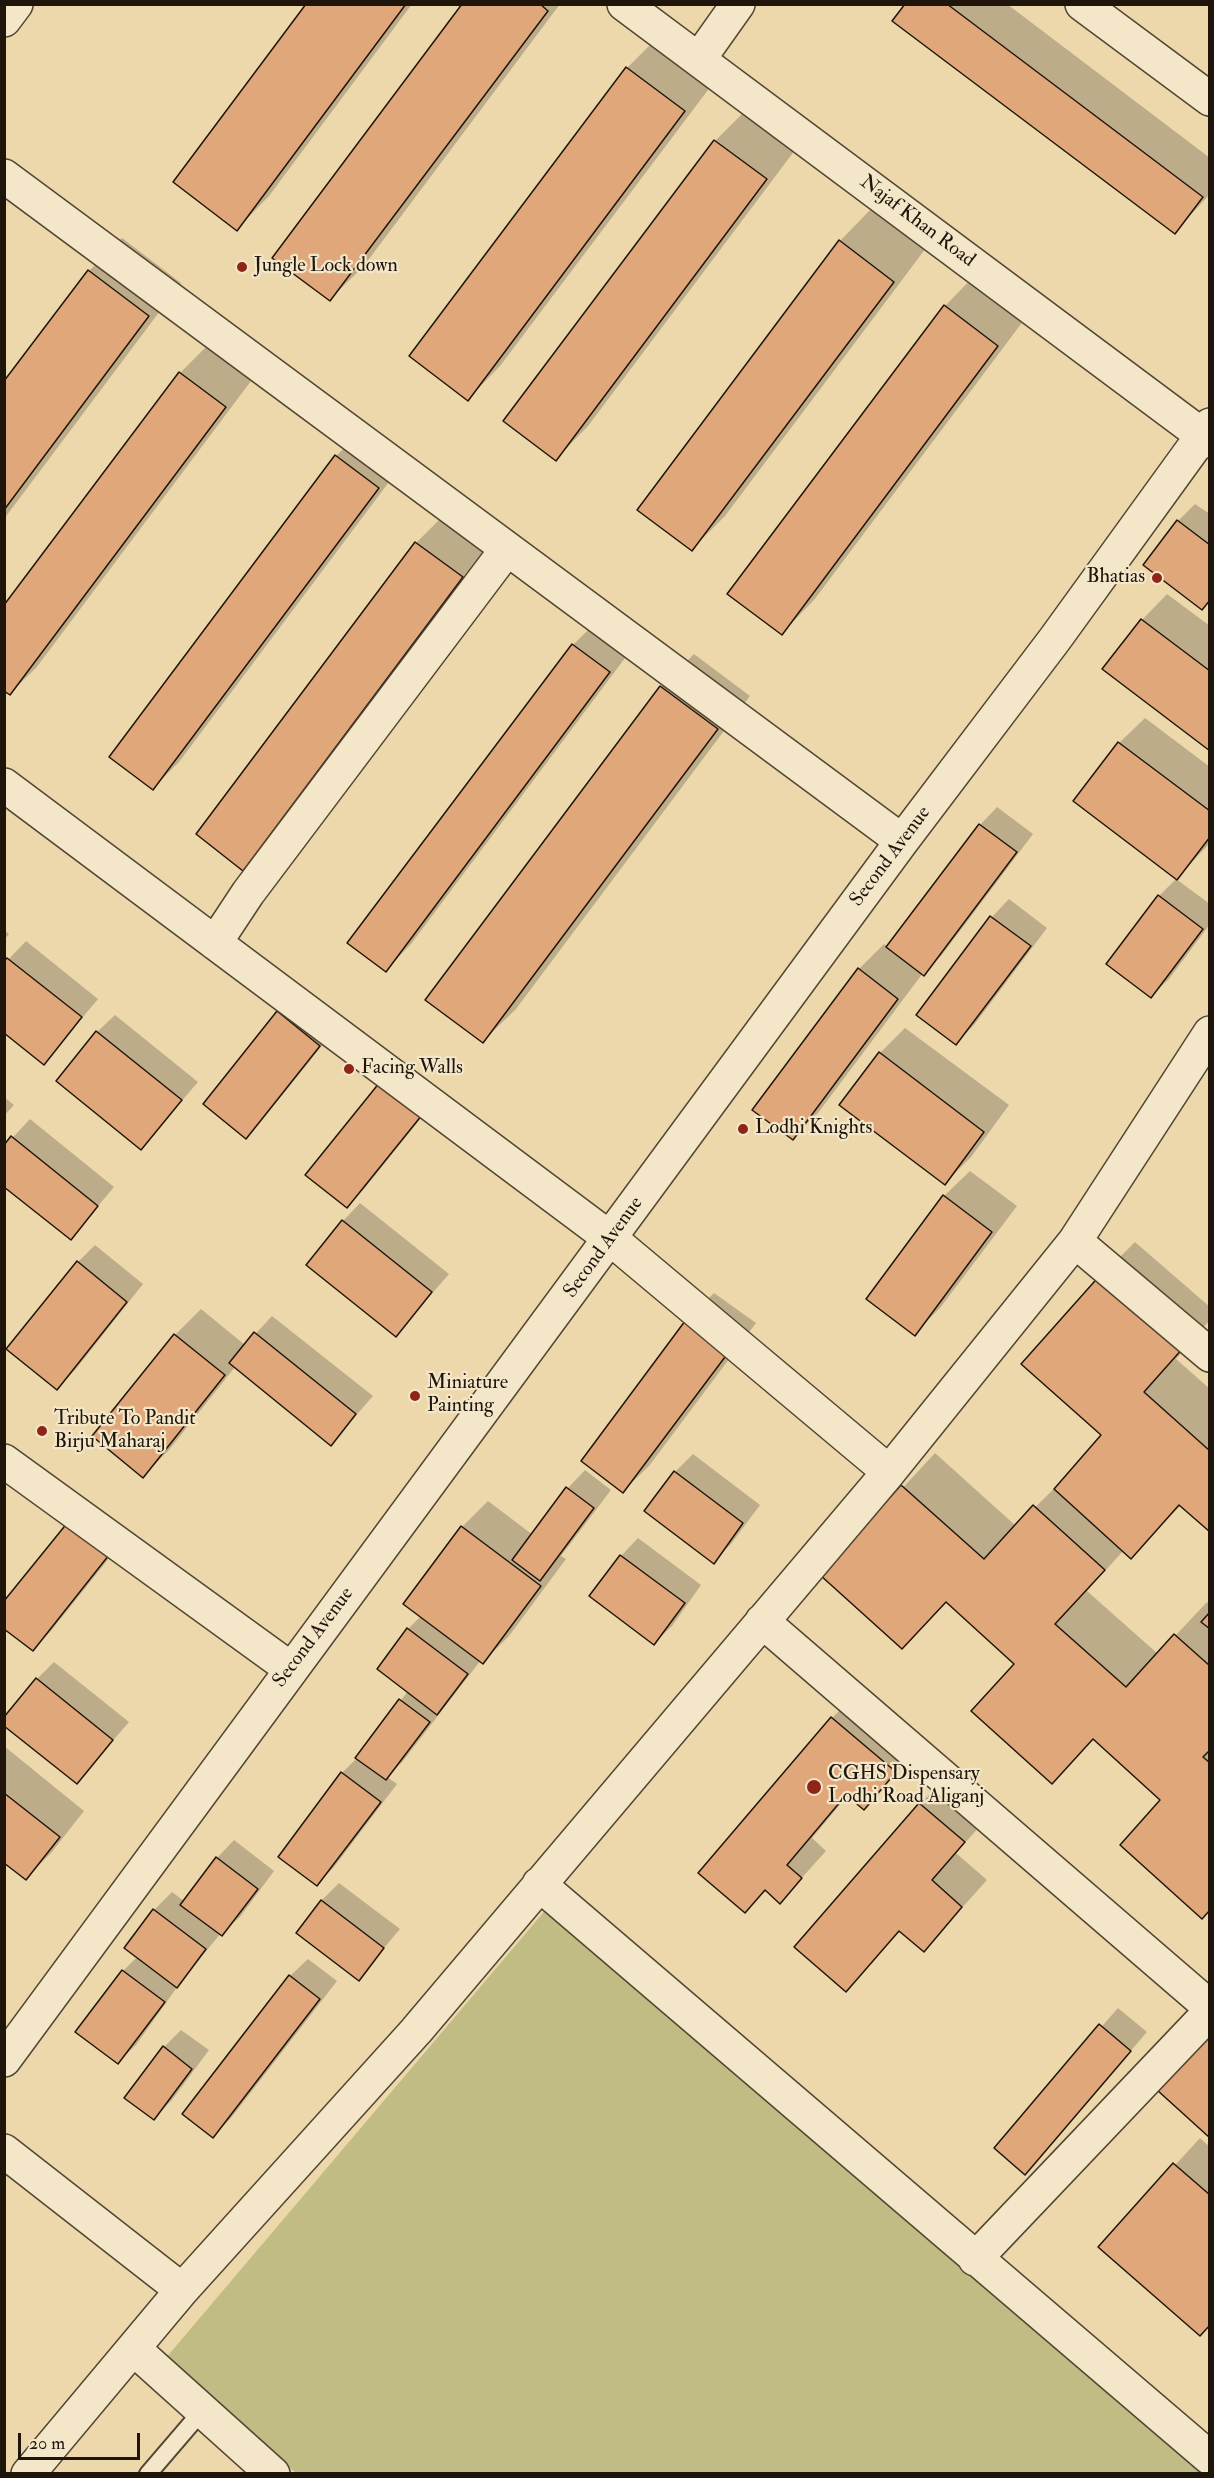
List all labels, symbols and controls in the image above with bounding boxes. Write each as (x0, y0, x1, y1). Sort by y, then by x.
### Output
street label: Najaf Khan Road (855, 171, 979, 273)
place label: Jungle Lock down (254, 255, 398, 279)
marker: Jungle Lock down (235, 260, 249, 274)
place label: Bhatias (1086, 566, 1145, 590)
marker: Bhatias (1150, 571, 1164, 585)
street label: Second Avenue (846, 802, 936, 912)
place label: Facing Walls (361, 1057, 463, 1081)
marker: Facing Walls (342, 1062, 356, 1076)
place label: Lodhi Knights (755, 1117, 872, 1141)
marker: Lodhi Knights (736, 1122, 750, 1136)
street label: Second Avenue (559, 1193, 649, 1303)
place label: Miniature Painting (427, 1372, 508, 1419)
marker: Miniature Painting (408, 1389, 422, 1403)
place label: Tribute To Pandit Birju Maharaj (54, 1408, 196, 1455)
marker: Tribute To Pandit Birju Maharaj (35, 1424, 49, 1438)
street label: Second Avenue (269, 1583, 359, 1693)
place label: CGHS Dispensary Lodhi Road Aliganj (828, 1763, 984, 1810)
marker: CGHS Dispensary Lodhi Road Aliganj (805, 1778, 823, 1796)
scale bar (21, 2421, 142, 2459)
text: 20 m (29, 2432, 65, 2455)

